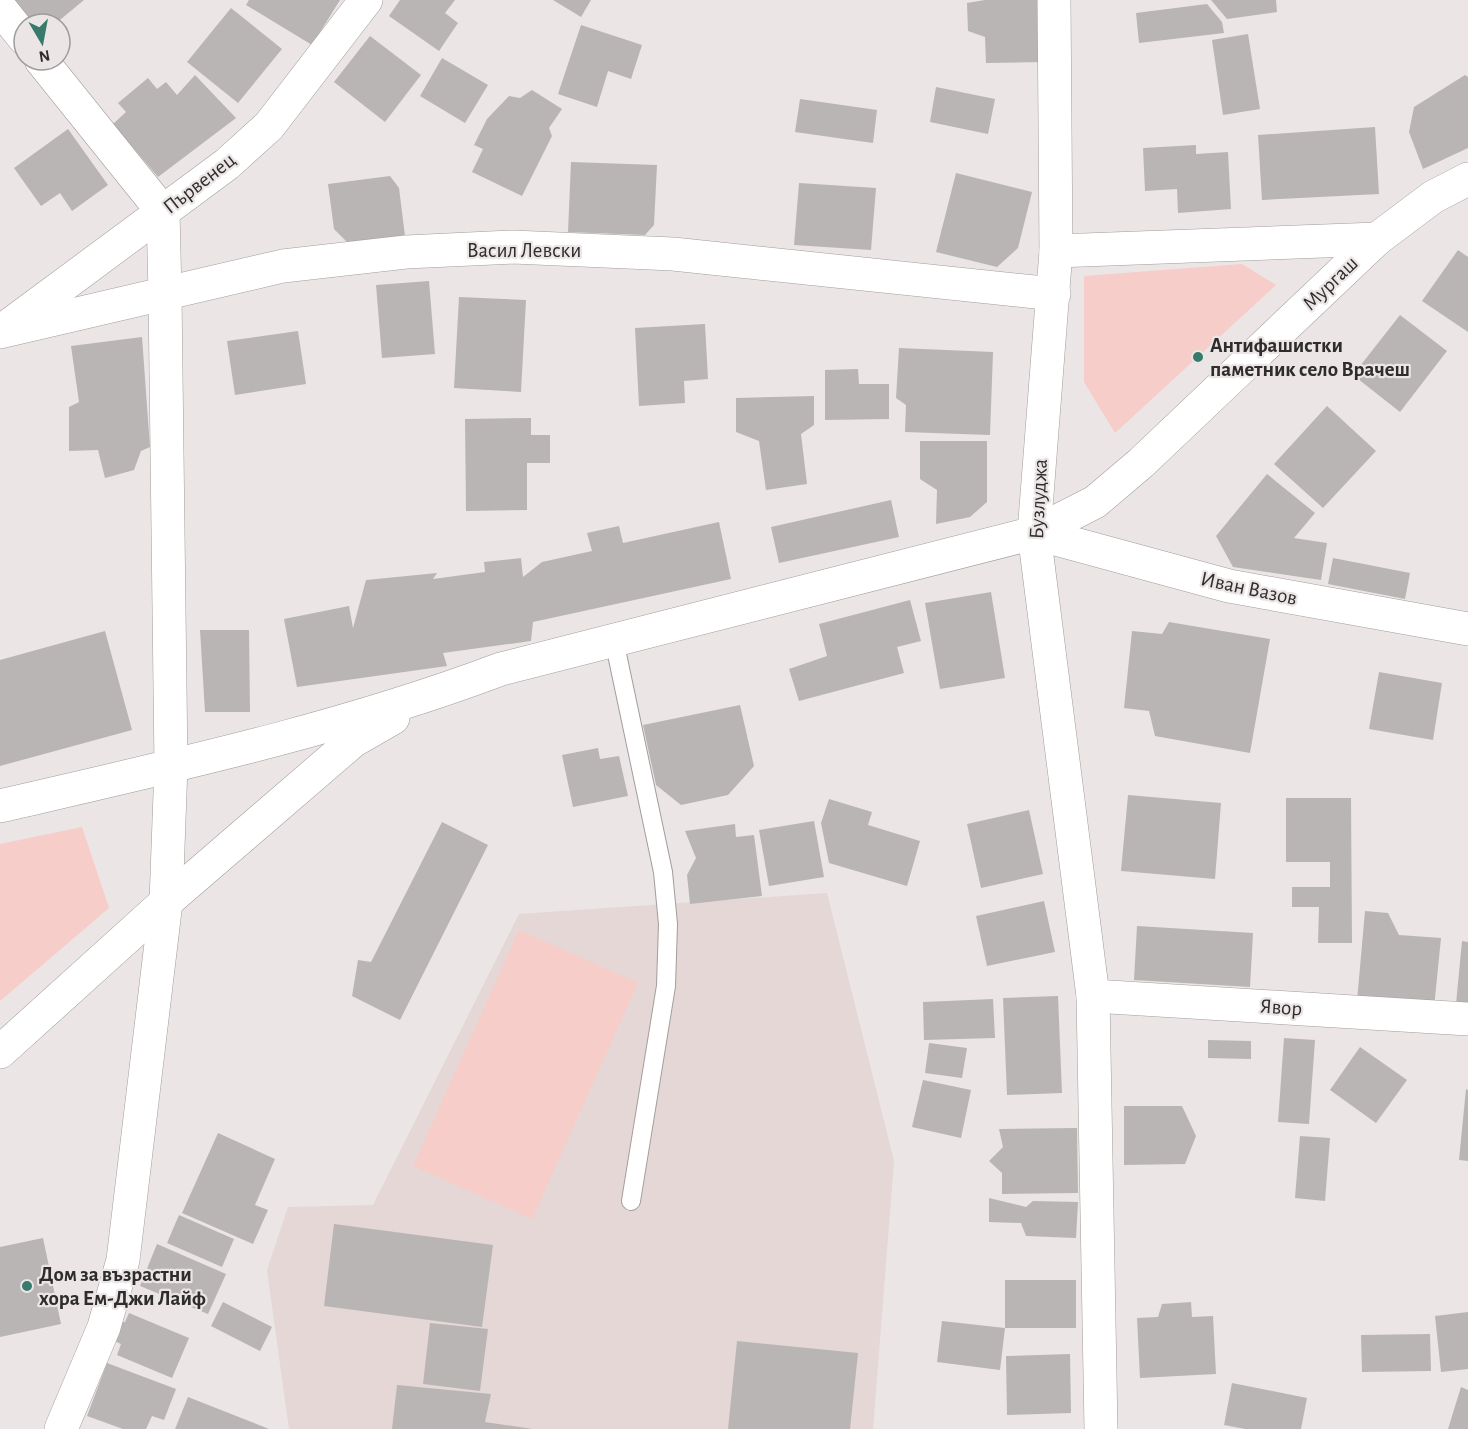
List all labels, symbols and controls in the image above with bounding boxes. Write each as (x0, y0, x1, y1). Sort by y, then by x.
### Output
north arrow (12, 12, 72, 72)
text: N (38, 47, 51, 65)
street label: Първенец (159, 149, 239, 218)
street label: Васил Левски (467, 240, 581, 261)
street label: Мургаш (1299, 252, 1362, 314)
place label: Антифашистки паметник село Врачеш (1210, 335, 1410, 380)
marker: Антифашистки паметник село Врачеш (1191, 350, 1205, 364)
street label: Бузлуджа (1026, 458, 1051, 540)
street label: Иван Вазов (1199, 568, 1299, 609)
street label: Явор (1259, 996, 1303, 1019)
place label: Дом за възрастни хора Ем-Джи Лайф (39, 1264, 206, 1309)
marker: Дом за възрастни хора Ем-Джи Лайф (20, 1279, 34, 1293)

